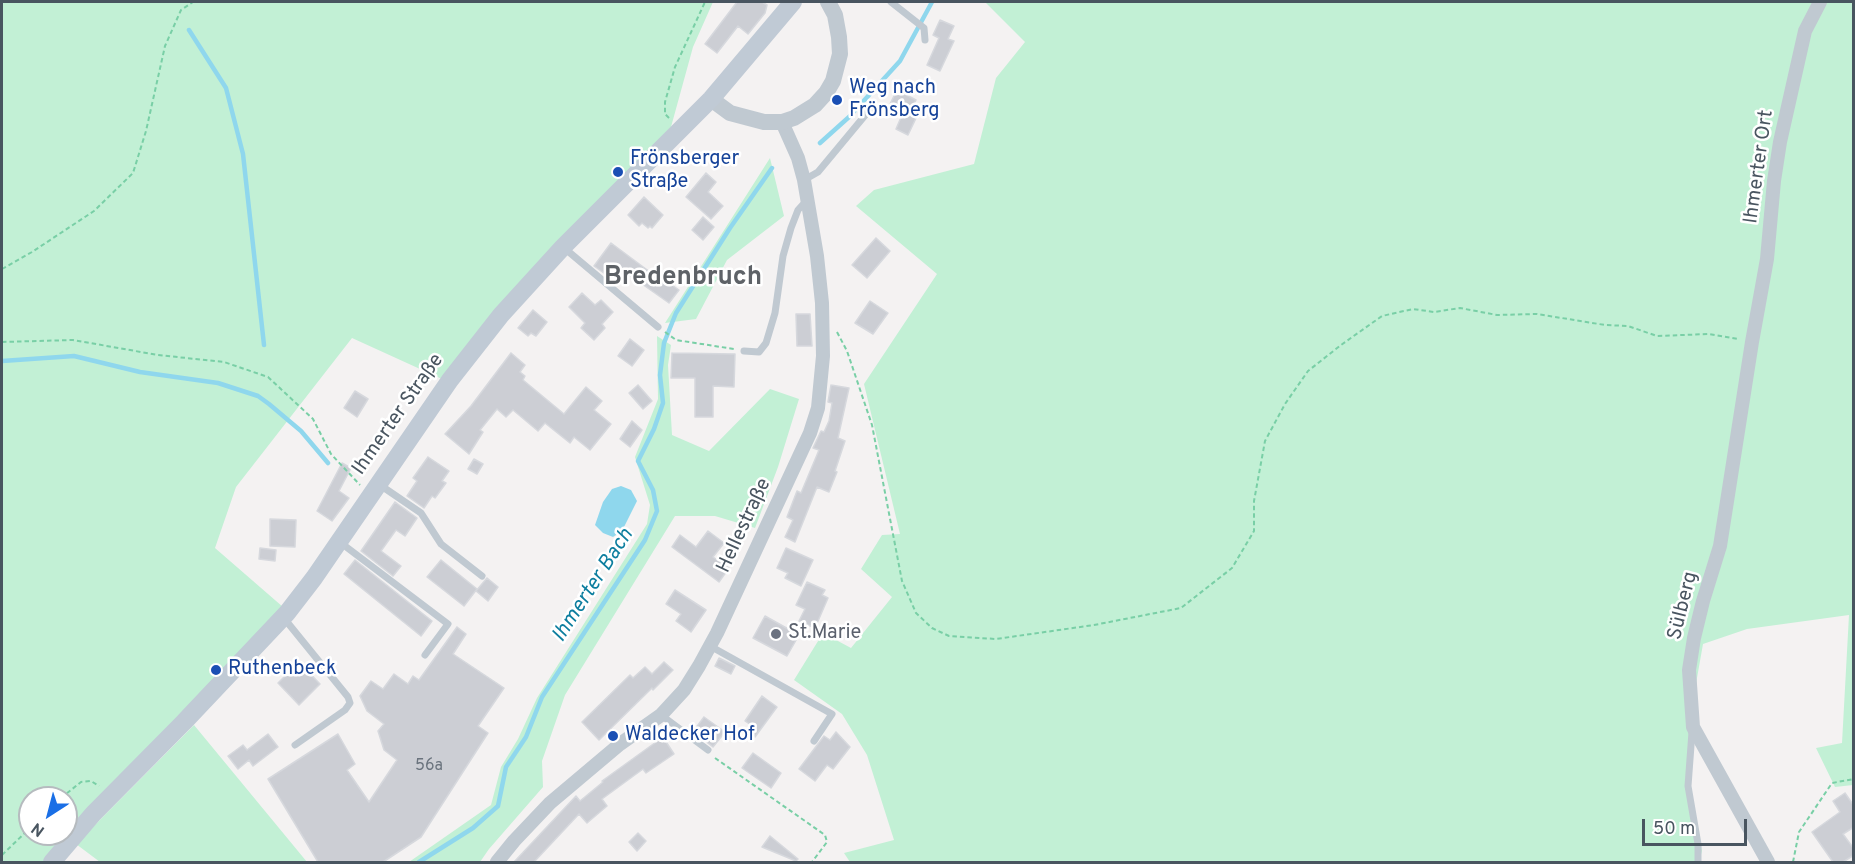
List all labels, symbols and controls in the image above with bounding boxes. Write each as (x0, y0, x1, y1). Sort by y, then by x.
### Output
place label: Weg nach Frönsberg (849, 77, 940, 124)
marker: Weg nach Frönsberg (830, 93, 844, 107)
street label: Ihmerter Ort (1740, 109, 1780, 225)
place label: Frönsberger Straße (630, 148, 739, 195)
marker: Frönsberger Straße (611, 165, 625, 179)
district label: Bredenbruch (604, 263, 762, 295)
street label: Ihmerter Straße (348, 350, 450, 480)
street label: Hellestraße (713, 475, 777, 577)
water label: Ihmerter Bach (548, 525, 640, 647)
street label: Sülberg (1664, 569, 1704, 643)
place label: St.Marie (788, 622, 861, 646)
marker: St.Marie (769, 627, 783, 641)
place label: Ruthenbeck (228, 658, 336, 682)
marker: Ruthenbeck (209, 663, 223, 677)
place label: Waldecker Hof (625, 724, 755, 748)
marker: Waldecker Hof (606, 729, 620, 743)
house number: 56a (415, 757, 443, 777)
north arrow (18, 786, 78, 846)
scale bar (1645, 807, 1750, 845)
text: N (28, 817, 49, 840)
text: 50 m (1653, 818, 1695, 841)

